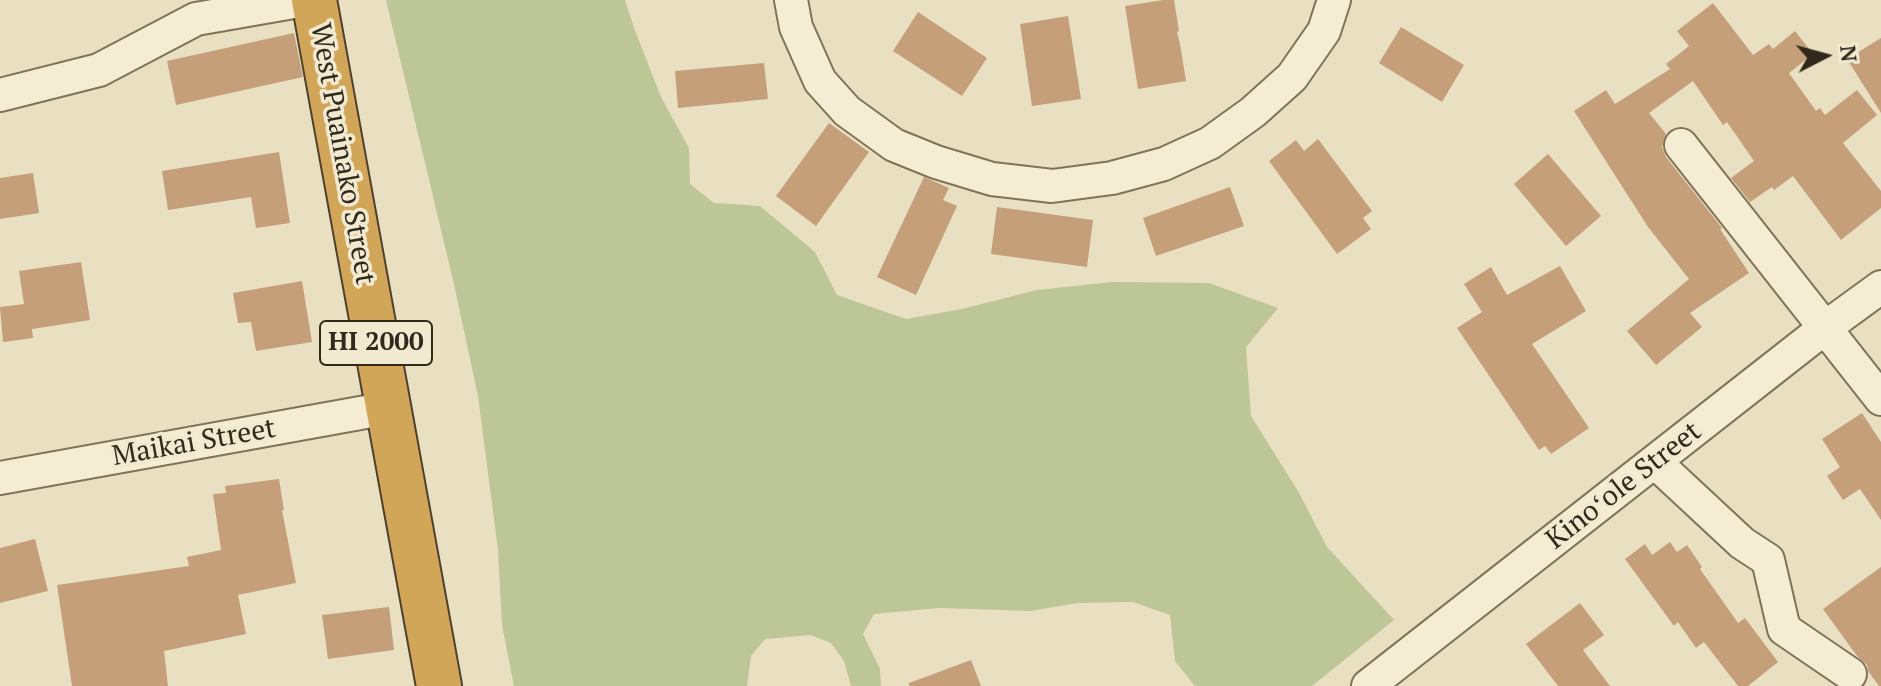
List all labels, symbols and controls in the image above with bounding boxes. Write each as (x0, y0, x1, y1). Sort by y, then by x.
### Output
north arrow (1785, 16, 1865, 96)
street label: West Puainako Street (302, 21, 382, 287)
text: N (1834, 44, 1865, 63)
road number: HI 2000 (320, 321, 432, 365)
street label: Maikai Street (110, 412, 278, 474)
street label: Kinoʻole Street (1540, 415, 1708, 557)

